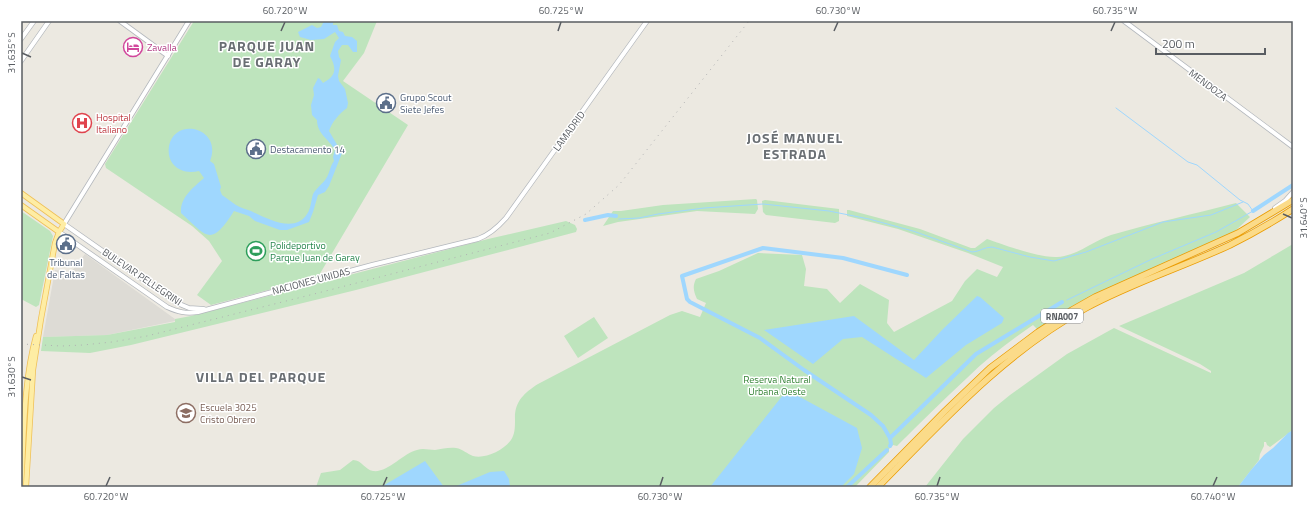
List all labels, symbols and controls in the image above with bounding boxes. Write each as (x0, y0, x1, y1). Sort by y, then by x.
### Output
text: 60.720°W (263, 3, 307, 18)
text: 60.725°W (539, 3, 583, 18)
text: 60.730°W (816, 3, 860, 18)
text: 60.735°W (1093, 3, 1137, 18)
scale bar (1156, 30, 1265, 56)
text: 31.635°S (4, 32, 19, 74)
text: 200 m (1162, 34, 1195, 53)
district label: PARQUE JUAN DE GARAY (219, 35, 315, 72)
hotel icon: Zavalla (122, 36, 144, 58)
place label: Zavalla (147, 40, 177, 55)
street label: MENDOZA (1186, 65, 1231, 105)
place label: Grupo Scout Siete Jefes (400, 90, 452, 117)
public building icon: Grupo Scout Siete Jefes (375, 92, 397, 114)
street label: LAMADRID (549, 108, 589, 154)
place label: Hospital Italiano (96, 110, 131, 137)
hospital icon: Hospital Italiano (71, 112, 93, 134)
district label: JOSÉ MANUEL ESTRADA (747, 127, 843, 164)
public building icon: Destacamento 14 (245, 138, 267, 160)
place label: Destacamento 14 (270, 142, 345, 157)
text: 31.640°S (1296, 197, 1311, 239)
public building icon: Tribunal de Faltas (55, 233, 77, 255)
place label: Polideportivo Parque Juan de Garay (270, 238, 360, 265)
sports icon: Polideportivo Parque Juan de Garay (245, 240, 267, 262)
street label: BULEVAR PELLEGRINI (99, 245, 185, 309)
place label: Tribunal de Faltas (47, 255, 85, 282)
street label: NACIONES UNIDAS (270, 263, 352, 299)
road number: RNA007 (1041, 309, 1083, 323)
text: 31.630°S (4, 356, 19, 398)
district label: VILLA DEL PARQUE (196, 366, 326, 387)
park label: Reserva Natural Urbana Oeste (743, 372, 811, 399)
place label: Escuela 3025 Cristo Obrero (200, 400, 257, 427)
school or university icon: Escuela 3025 Cristo Obrero (175, 402, 197, 424)
text: 60.720°W (84, 489, 128, 504)
text: 60.725°W (361, 489, 405, 504)
text: 60.730°W (638, 489, 682, 504)
text: 60.735°W (915, 489, 959, 504)
text: 60.740°W (1191, 489, 1235, 504)

